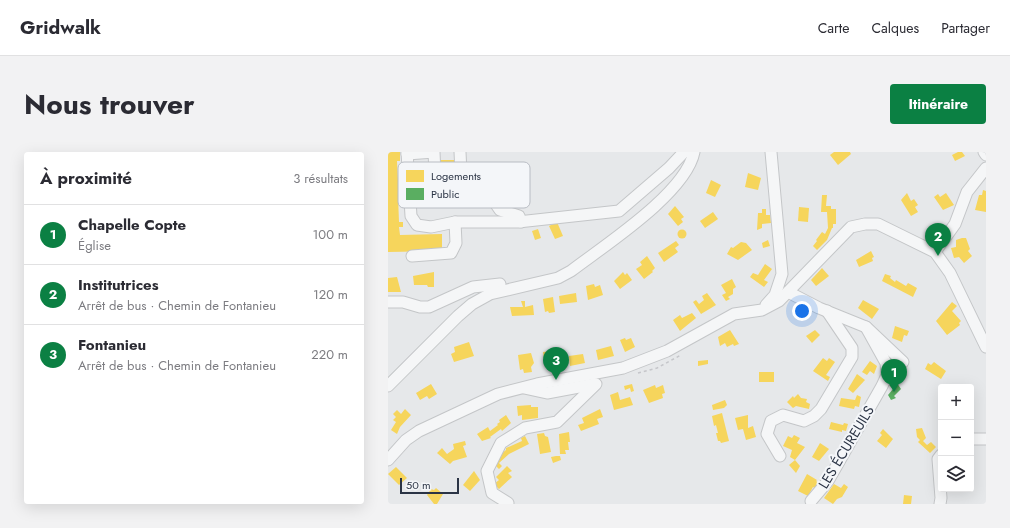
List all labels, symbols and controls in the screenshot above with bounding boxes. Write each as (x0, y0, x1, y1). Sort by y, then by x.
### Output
text: Gridwalk (20, 14, 101, 41)
text: Carte (818, 18, 849, 38)
text: Calques (871, 18, 919, 38)
text: Partager (941, 18, 990, 38)
text: Nous trouver (24, 84, 195, 125)
button: Itinéraire (890, 84, 986, 124)
legend (398, 162, 530, 208)
text: À proximité (40, 166, 132, 190)
text: Logements (431, 168, 482, 184)
text: 3 résultats (293, 169, 348, 188)
text: Public (431, 186, 460, 202)
text: Chapelle Copte (78, 214, 186, 236)
pin: 2 (925, 223, 951, 256)
text: 1 (50, 225, 56, 244)
text: 100 m (313, 225, 348, 244)
text: Église (78, 236, 111, 255)
text: Institutrices (78, 274, 159, 296)
text: 2 (49, 285, 57, 304)
text: 120 m (313, 285, 348, 304)
text: Arrêt de bus · Chemin de Fontanieu (78, 296, 276, 315)
your location (792, 301, 812, 321)
text: Fontanieu (78, 334, 146, 356)
text: 3 (49, 345, 57, 364)
text: 220 m (311, 345, 348, 364)
pin: 3 (543, 347, 569, 380)
text: Arrêt de bus · Chemin de Fontanieu (78, 356, 276, 375)
pin: 1 (881, 359, 907, 392)
map controls (938, 384, 974, 492)
button: + (938, 384, 974, 420)
street label: LES ÉCUREUILS (813, 401, 879, 492)
button: − (938, 420, 974, 456)
button: layers (938, 456, 974, 492)
scale bar (400, 476, 459, 495)
text: 50 m (406, 477, 431, 493)

